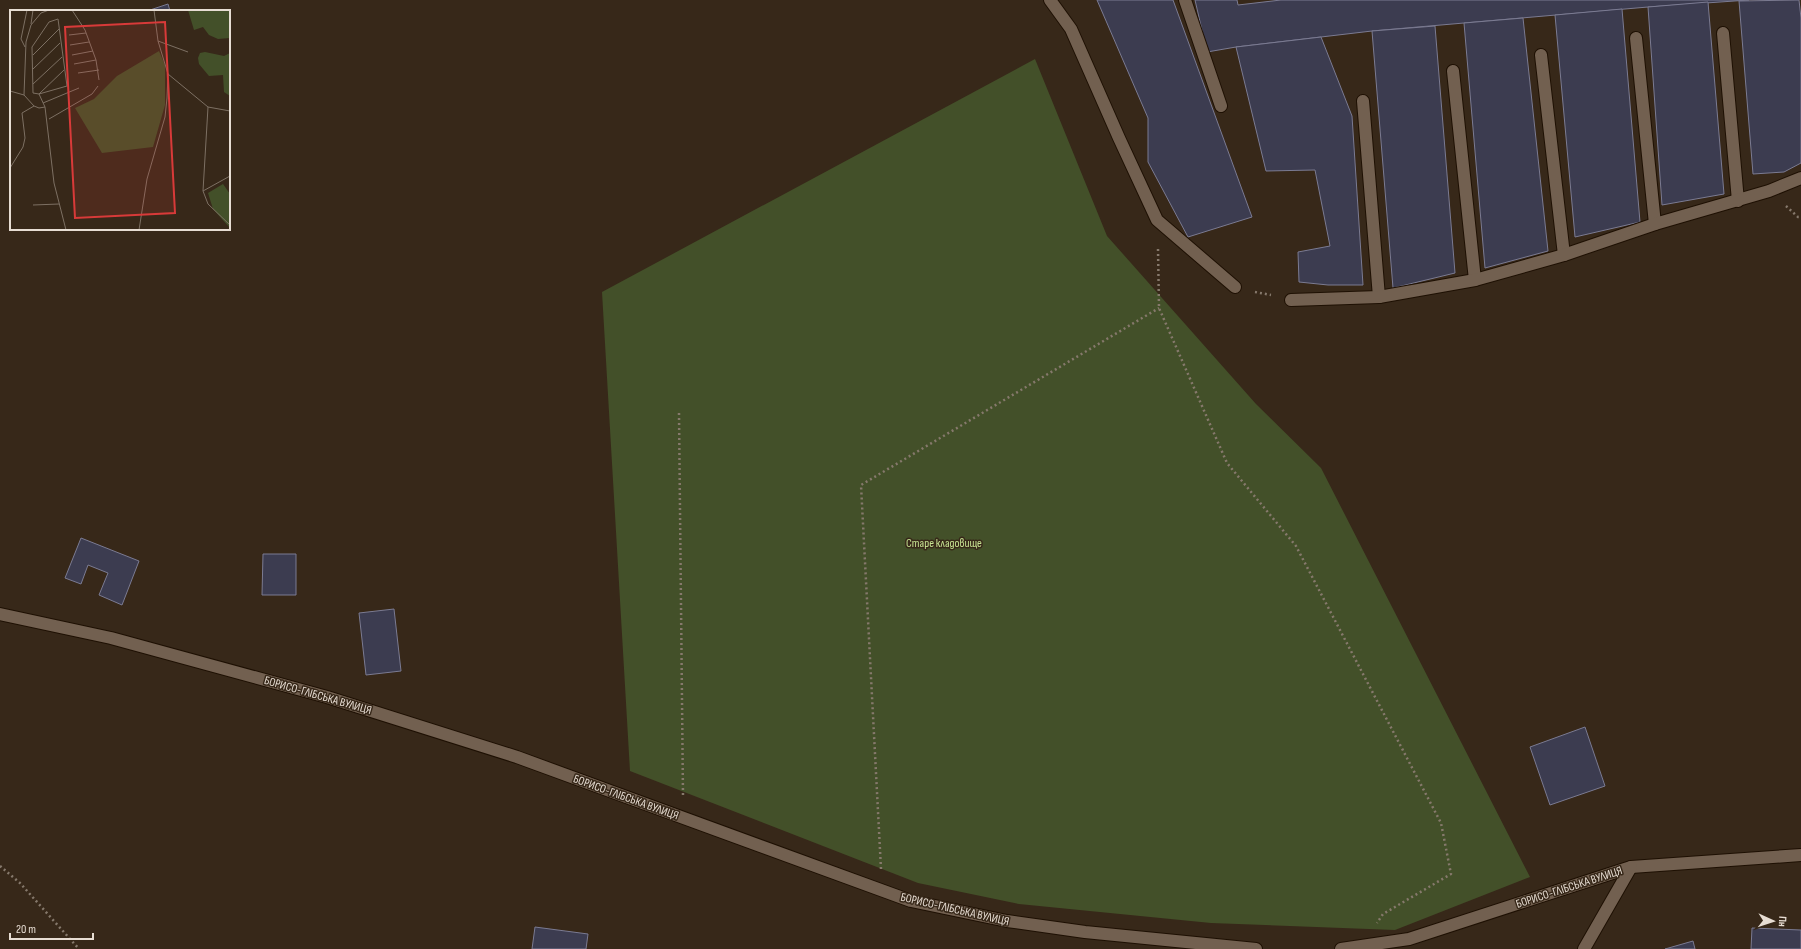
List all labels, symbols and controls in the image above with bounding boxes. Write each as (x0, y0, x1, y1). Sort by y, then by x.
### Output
inset map (10, 10, 230, 230)
park label: Старе кладовище (906, 536, 982, 551)
street label: БОРИСО-ГЛІБСЬКА ВУЛИЦЯ (262, 673, 373, 718)
street label: БОРИСО-ГЛІБСЬКА ВУЛИЦЯ (571, 771, 681, 824)
street label: БОРИСО-ГЛІБСЬКА ВУЛИЦЯ (1514, 863, 1624, 912)
street label: БОРИСО-ГЛІБСЬКА ВУЛИЦЯ (899, 890, 1011, 929)
north arrow (1753, 901, 1793, 941)
scale bar (10, 915, 93, 941)
text: Пн (1776, 916, 1789, 927)
text: 20 m (16, 922, 36, 937)

